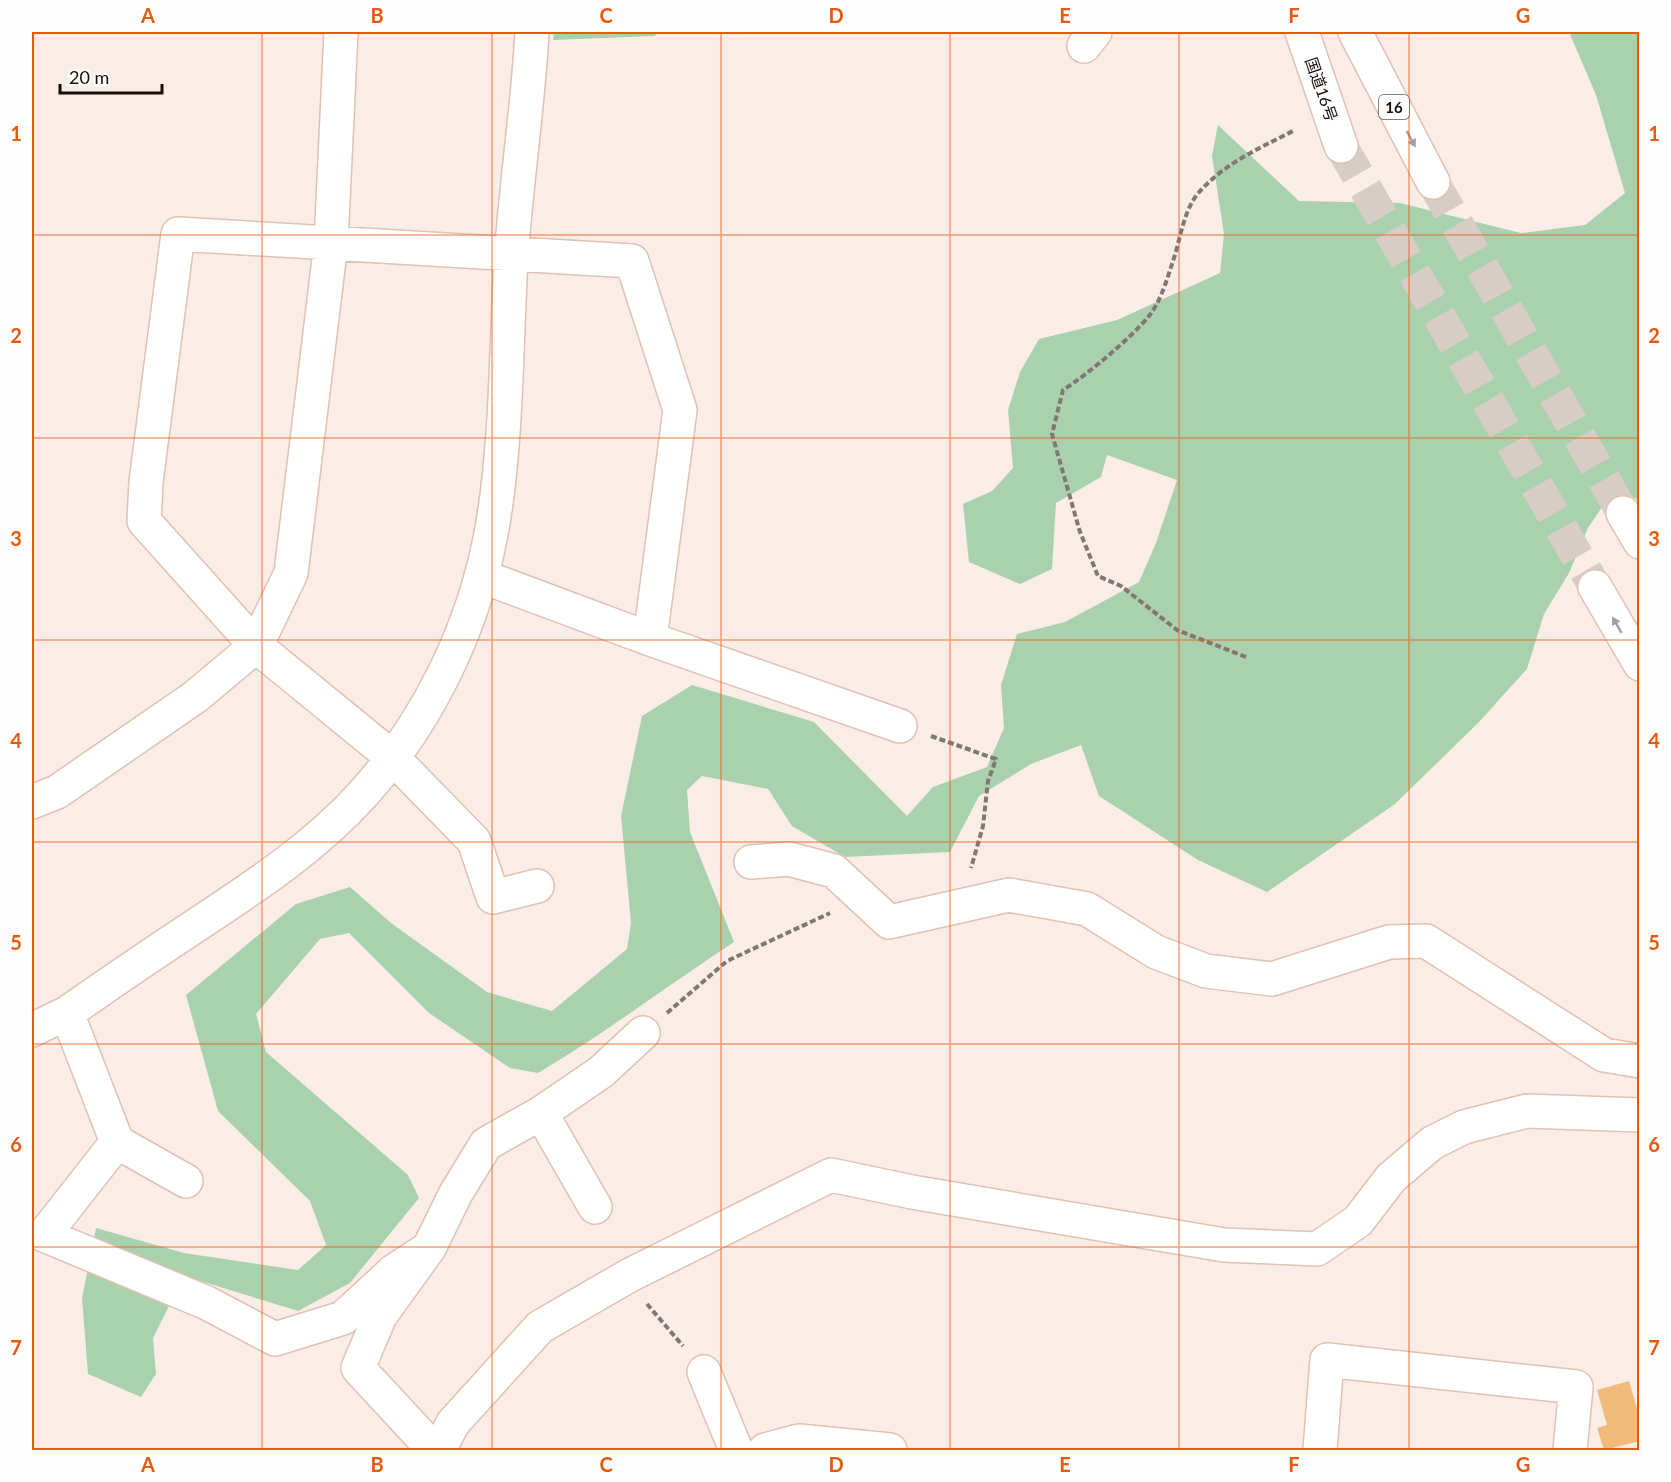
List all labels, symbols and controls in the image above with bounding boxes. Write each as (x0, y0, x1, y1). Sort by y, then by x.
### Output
text: A (140, 3, 155, 27)
text: B (370, 3, 384, 27)
text: C (599, 3, 613, 27)
text: D (828, 3, 844, 27)
text: E (1059, 3, 1071, 27)
text: F (1288, 3, 1300, 27)
text: G (1516, 3, 1530, 27)
street label: 国道16号 (1302, 54, 1342, 124)
scale bar (60, 57, 162, 95)
text: 20 m (69, 66, 109, 88)
road number: 16 (1379, 95, 1409, 119)
text: 1 (10, 121, 22, 145)
text: 1 (1648, 121, 1660, 145)
one-way arrow (1406, 131, 1416, 148)
text: 2 (10, 323, 22, 347)
text: 2 (1648, 323, 1660, 347)
text: 3 (10, 526, 22, 550)
text: 3 (1648, 526, 1660, 550)
one-way arrow (1613, 617, 1623, 634)
text: 4 (10, 728, 22, 752)
text: 4 (1648, 728, 1660, 752)
text: 5 (10, 930, 22, 954)
text: 5 (1648, 930, 1660, 954)
text: 6 (10, 1132, 22, 1156)
text: 6 (1648, 1132, 1660, 1156)
text: 7 (10, 1335, 22, 1359)
text: 7 (1648, 1335, 1660, 1359)
text: A (140, 1452, 155, 1476)
text: B (370, 1452, 384, 1476)
text: C (599, 1452, 613, 1476)
text: D (828, 1452, 844, 1476)
text: E (1059, 1452, 1071, 1476)
text: F (1288, 1452, 1300, 1476)
text: G (1516, 1452, 1530, 1476)

